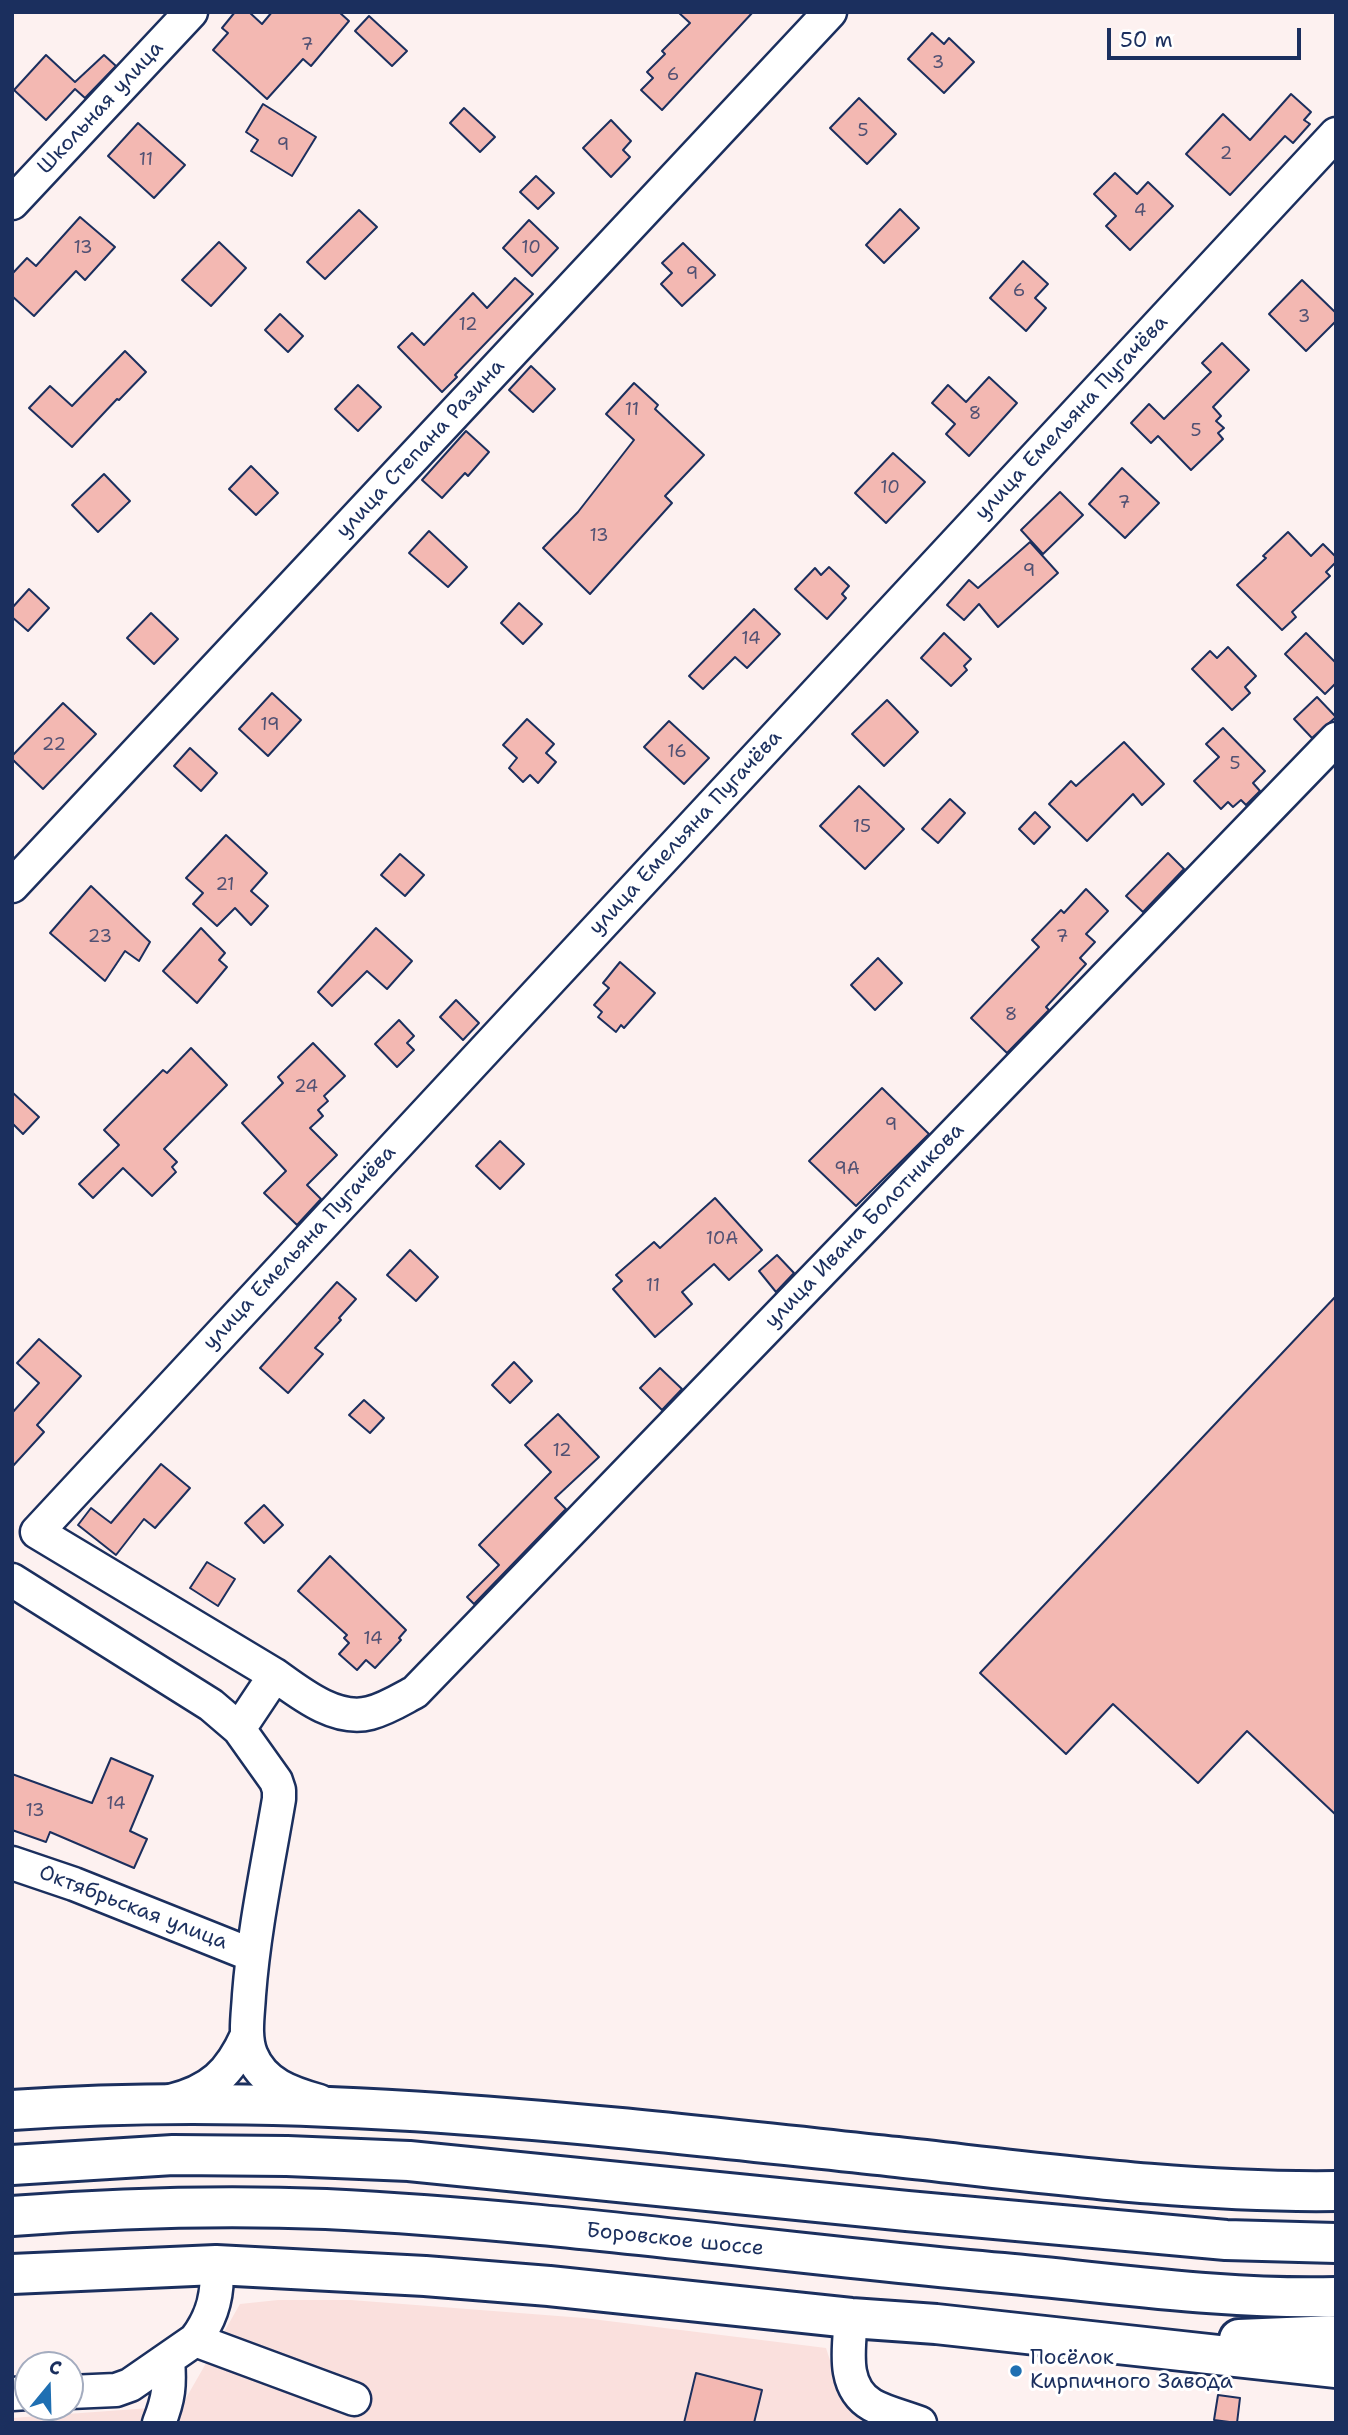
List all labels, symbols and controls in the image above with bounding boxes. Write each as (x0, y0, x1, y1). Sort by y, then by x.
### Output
scale bar (1110, 14, 1304, 58)
text: 50 m (1120, 26, 1173, 54)
house number: 7 (301, 34, 313, 56)
street label: Школьная улица (33, 36, 169, 180)
house number: 3 (932, 52, 944, 74)
house number: 6 (667, 64, 679, 86)
house number: 5 (857, 120, 869, 142)
house number: 9 (277, 134, 289, 156)
house number: 2 (1220, 143, 1232, 165)
house number: 11 (139, 149, 153, 171)
house number: 4 (1134, 200, 1146, 222)
house number: 13 (73, 237, 93, 259)
house number: 10 (521, 237, 541, 259)
house number: 9 (686, 263, 698, 285)
house number: 6 (1013, 280, 1025, 302)
house number: 3 (1298, 306, 1310, 328)
street label: улица Емельяна Пугачёва (970, 310, 1174, 526)
house number: 12 (458, 314, 478, 336)
street label: улица Степана Разина (332, 354, 510, 544)
house number: 11 (625, 399, 639, 421)
house number: 8 (969, 403, 981, 425)
house number: 5 (1190, 420, 1202, 442)
house number: 10 (880, 477, 900, 499)
house number: 7 (1118, 492, 1130, 514)
house number: 13 (589, 525, 609, 547)
house number: 9 (1023, 560, 1035, 582)
house number: 14 (741, 628, 761, 650)
house number: 19 (260, 714, 280, 736)
street label: улица Емельяна Пугачёва (584, 725, 788, 941)
house number: 22 (42, 734, 66, 756)
house number: 16 (667, 741, 687, 763)
house number: 5 (1229, 753, 1241, 775)
house number: 15 (853, 816, 871, 838)
house number: 21 (215, 874, 235, 896)
house number: 23 (88, 926, 112, 948)
house number: 7 (1056, 926, 1068, 948)
house number: 8 (1005, 1004, 1017, 1026)
house number: 24 (294, 1076, 318, 1098)
house number: 9 (885, 1114, 897, 1136)
street label: улица Ивана Болотникова (760, 1118, 970, 1334)
street label: улица Емельяна Пугачёва (198, 1140, 402, 1356)
house number: 9А (834, 1158, 860, 1180)
house number: 10А (706, 1228, 738, 1250)
house number: 11 (646, 1275, 660, 1297)
house number: 12 (552, 1440, 572, 1462)
house number: 14 (363, 1628, 383, 1650)
house number: 14 (106, 1793, 126, 1815)
house number: 13 (25, 1800, 45, 1822)
street label: Октябрьская улица (35, 1860, 231, 1956)
street label: Боровское шоссе (585, 2218, 765, 2262)
place label: Посёлок Кирпичного Завода (1030, 2346, 1233, 2396)
north arrow (14, 2351, 84, 2421)
text: С (46, 2354, 65, 2381)
marker: Посёлок Кирпичного Завода (1008, 2363, 1024, 2379)

